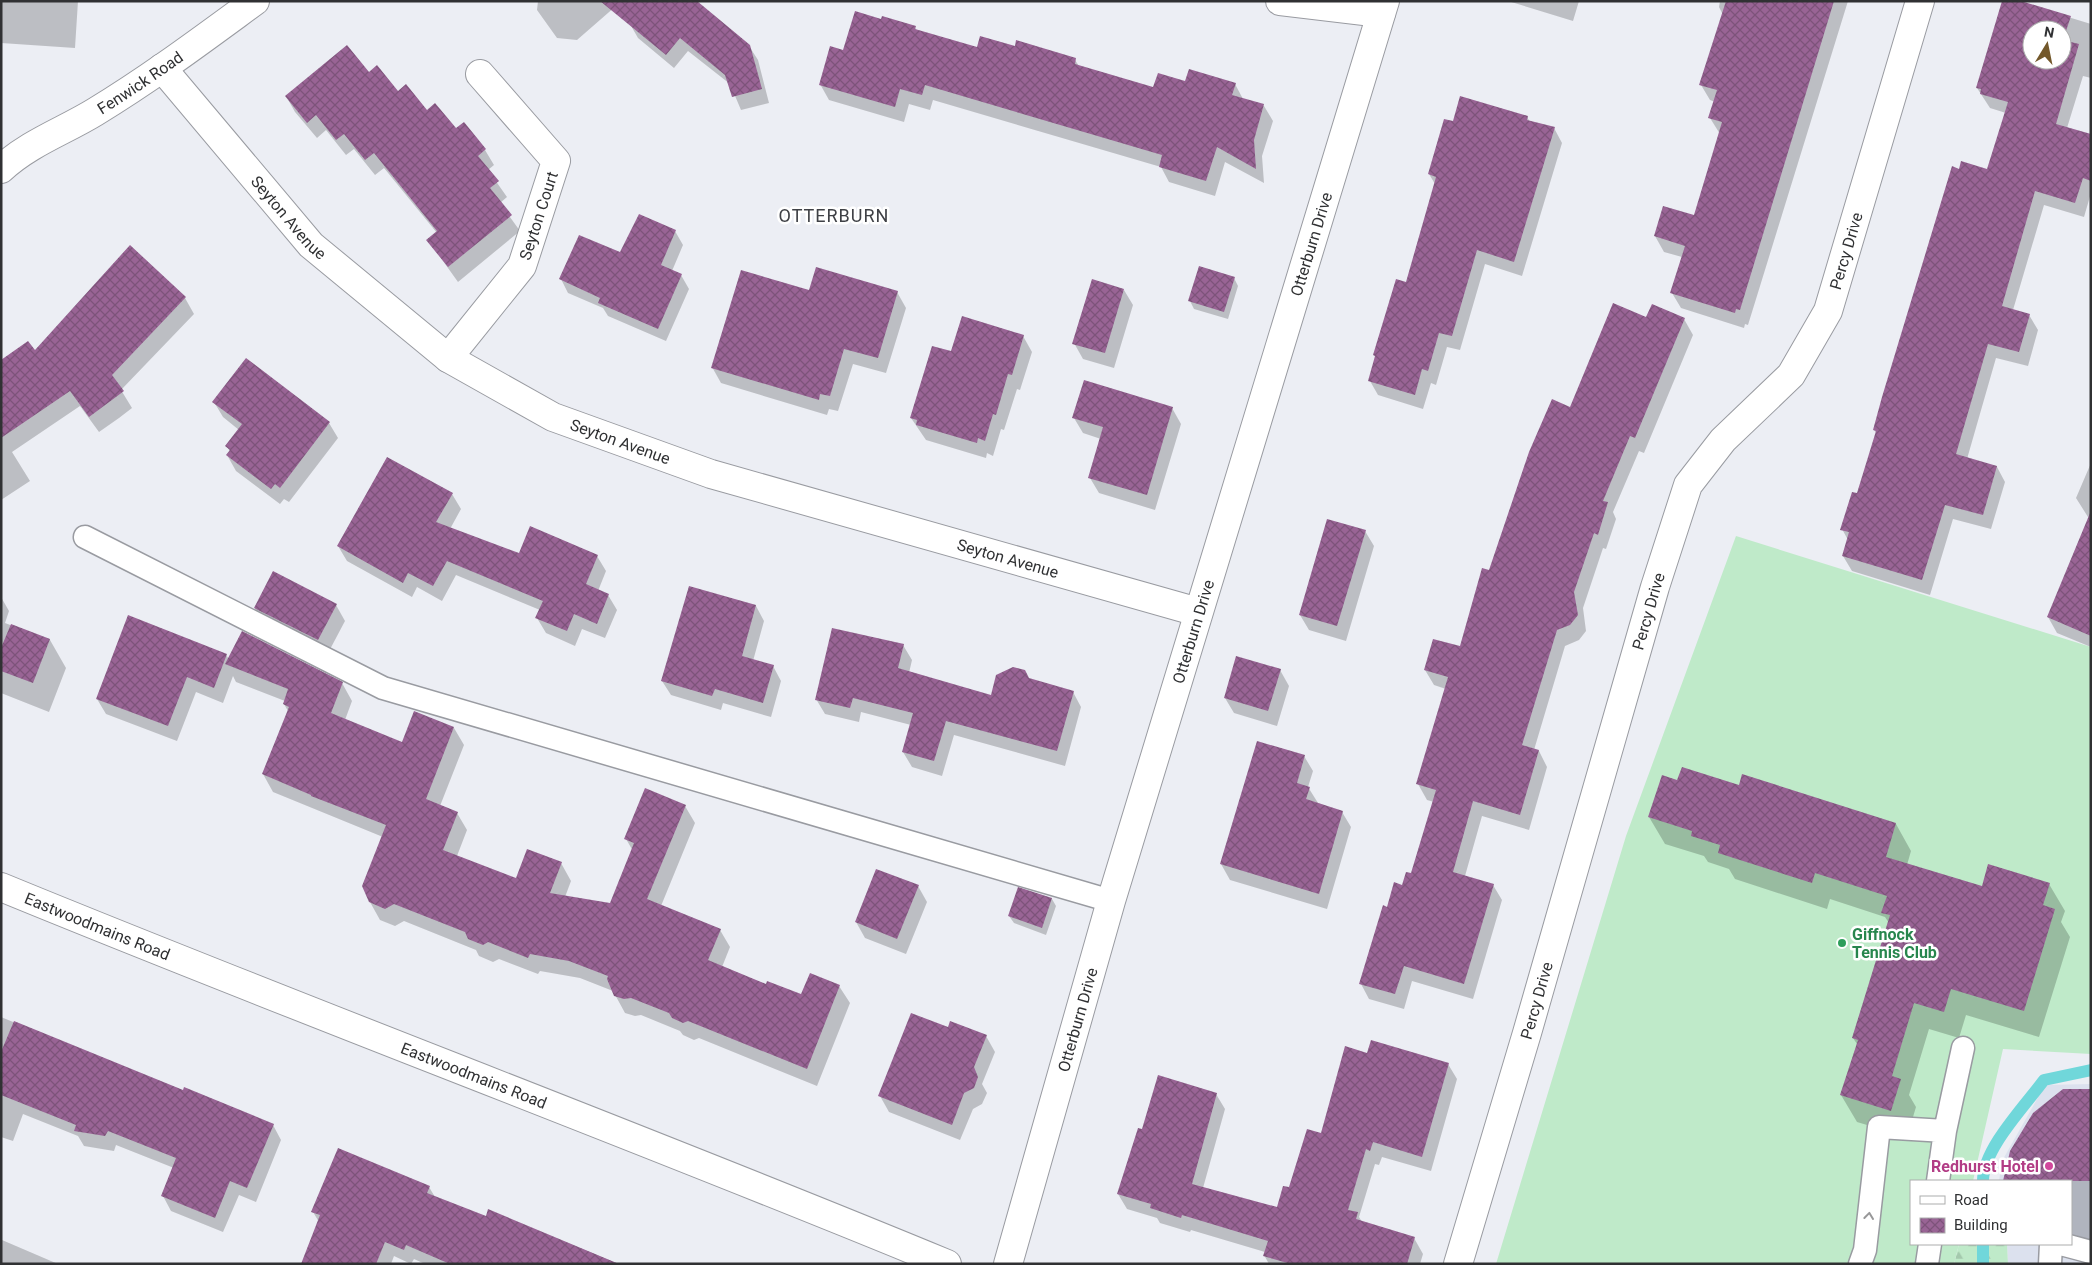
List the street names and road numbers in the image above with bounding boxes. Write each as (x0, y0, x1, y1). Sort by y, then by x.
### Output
street label: Fenwick Road (94, 47, 187, 118)
street label: Seyton Court (516, 169, 562, 262)
street label: Seyton Avenue (247, 172, 330, 264)
street label: Otterburn Drive (1287, 190, 1336, 298)
street label: Percy Drive (1826, 210, 1867, 292)
street label: Seyton Avenue (568, 415, 673, 468)
street label: Seyton Avenue (955, 535, 1061, 582)
street label: Percy Drive (1628, 570, 1669, 652)
street label: Otterburn Drive (1169, 578, 1218, 686)
street label: Eastwoodmains Road (22, 889, 173, 964)
street label: Percy Drive (1517, 960, 1557, 1042)
street label: Otterburn Drive (1054, 966, 1102, 1074)
street label: Eastwoodmains Road (398, 1038, 549, 1113)

